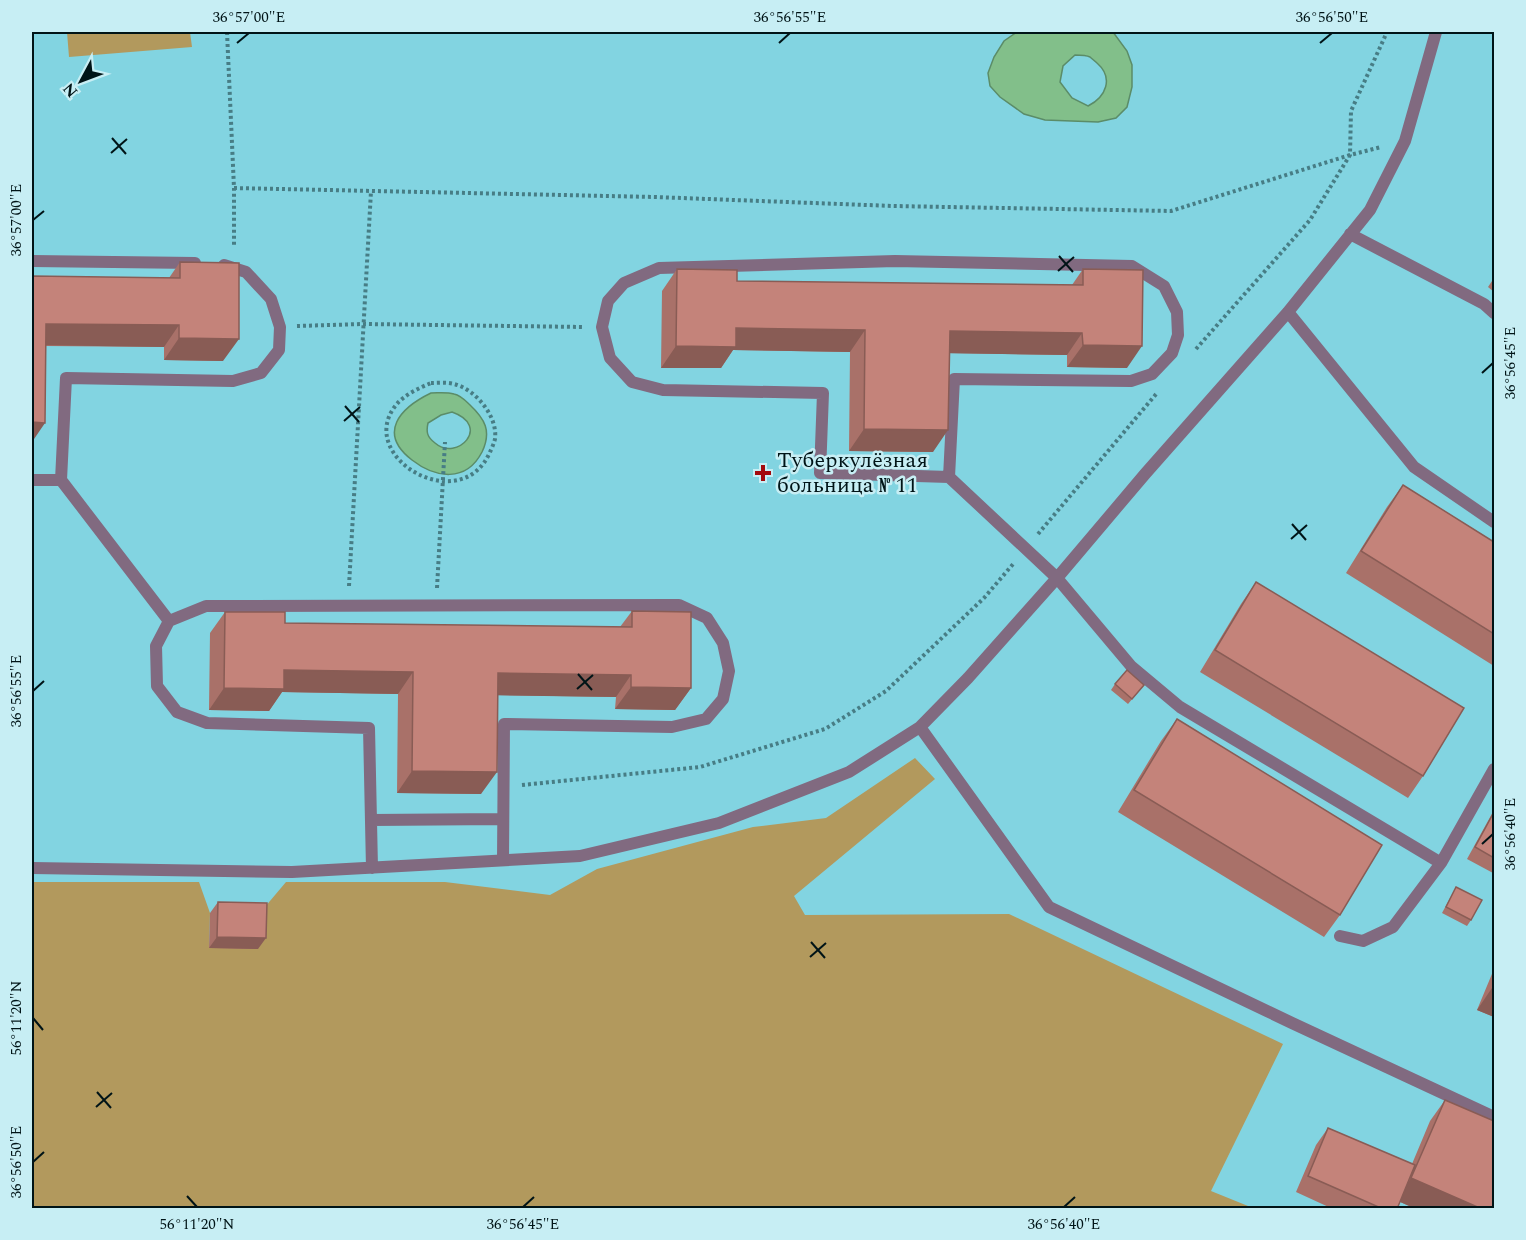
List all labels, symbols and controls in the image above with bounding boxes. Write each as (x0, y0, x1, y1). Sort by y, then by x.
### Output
text: 36°57'00"E (213, 6, 285, 29)
text: 36°56'55"E (754, 6, 826, 29)
text: 36°56'50"E (1296, 6, 1368, 29)
north arrow (51, 51, 111, 111)
text: N (57, 77, 84, 103)
text: 36°57'00"E (5, 184, 28, 256)
text: 36°56'45"E (1499, 327, 1522, 399)
place label: Туберкулёзная больница № 11 (777, 444, 928, 502)
marker: Туберкулёзная больница № 11 (754, 464, 772, 482)
text: 36°56'55"E (5, 655, 28, 727)
text: 36°56'40"E (1499, 798, 1522, 870)
text: 56°11'20"N (5, 980, 28, 1056)
text: 36°56'50"E (5, 1126, 28, 1198)
text: 56°11'20"N (160, 1213, 235, 1236)
text: 36°56'45"E (487, 1213, 559, 1236)
text: 36°56'40"E (1028, 1213, 1100, 1236)

